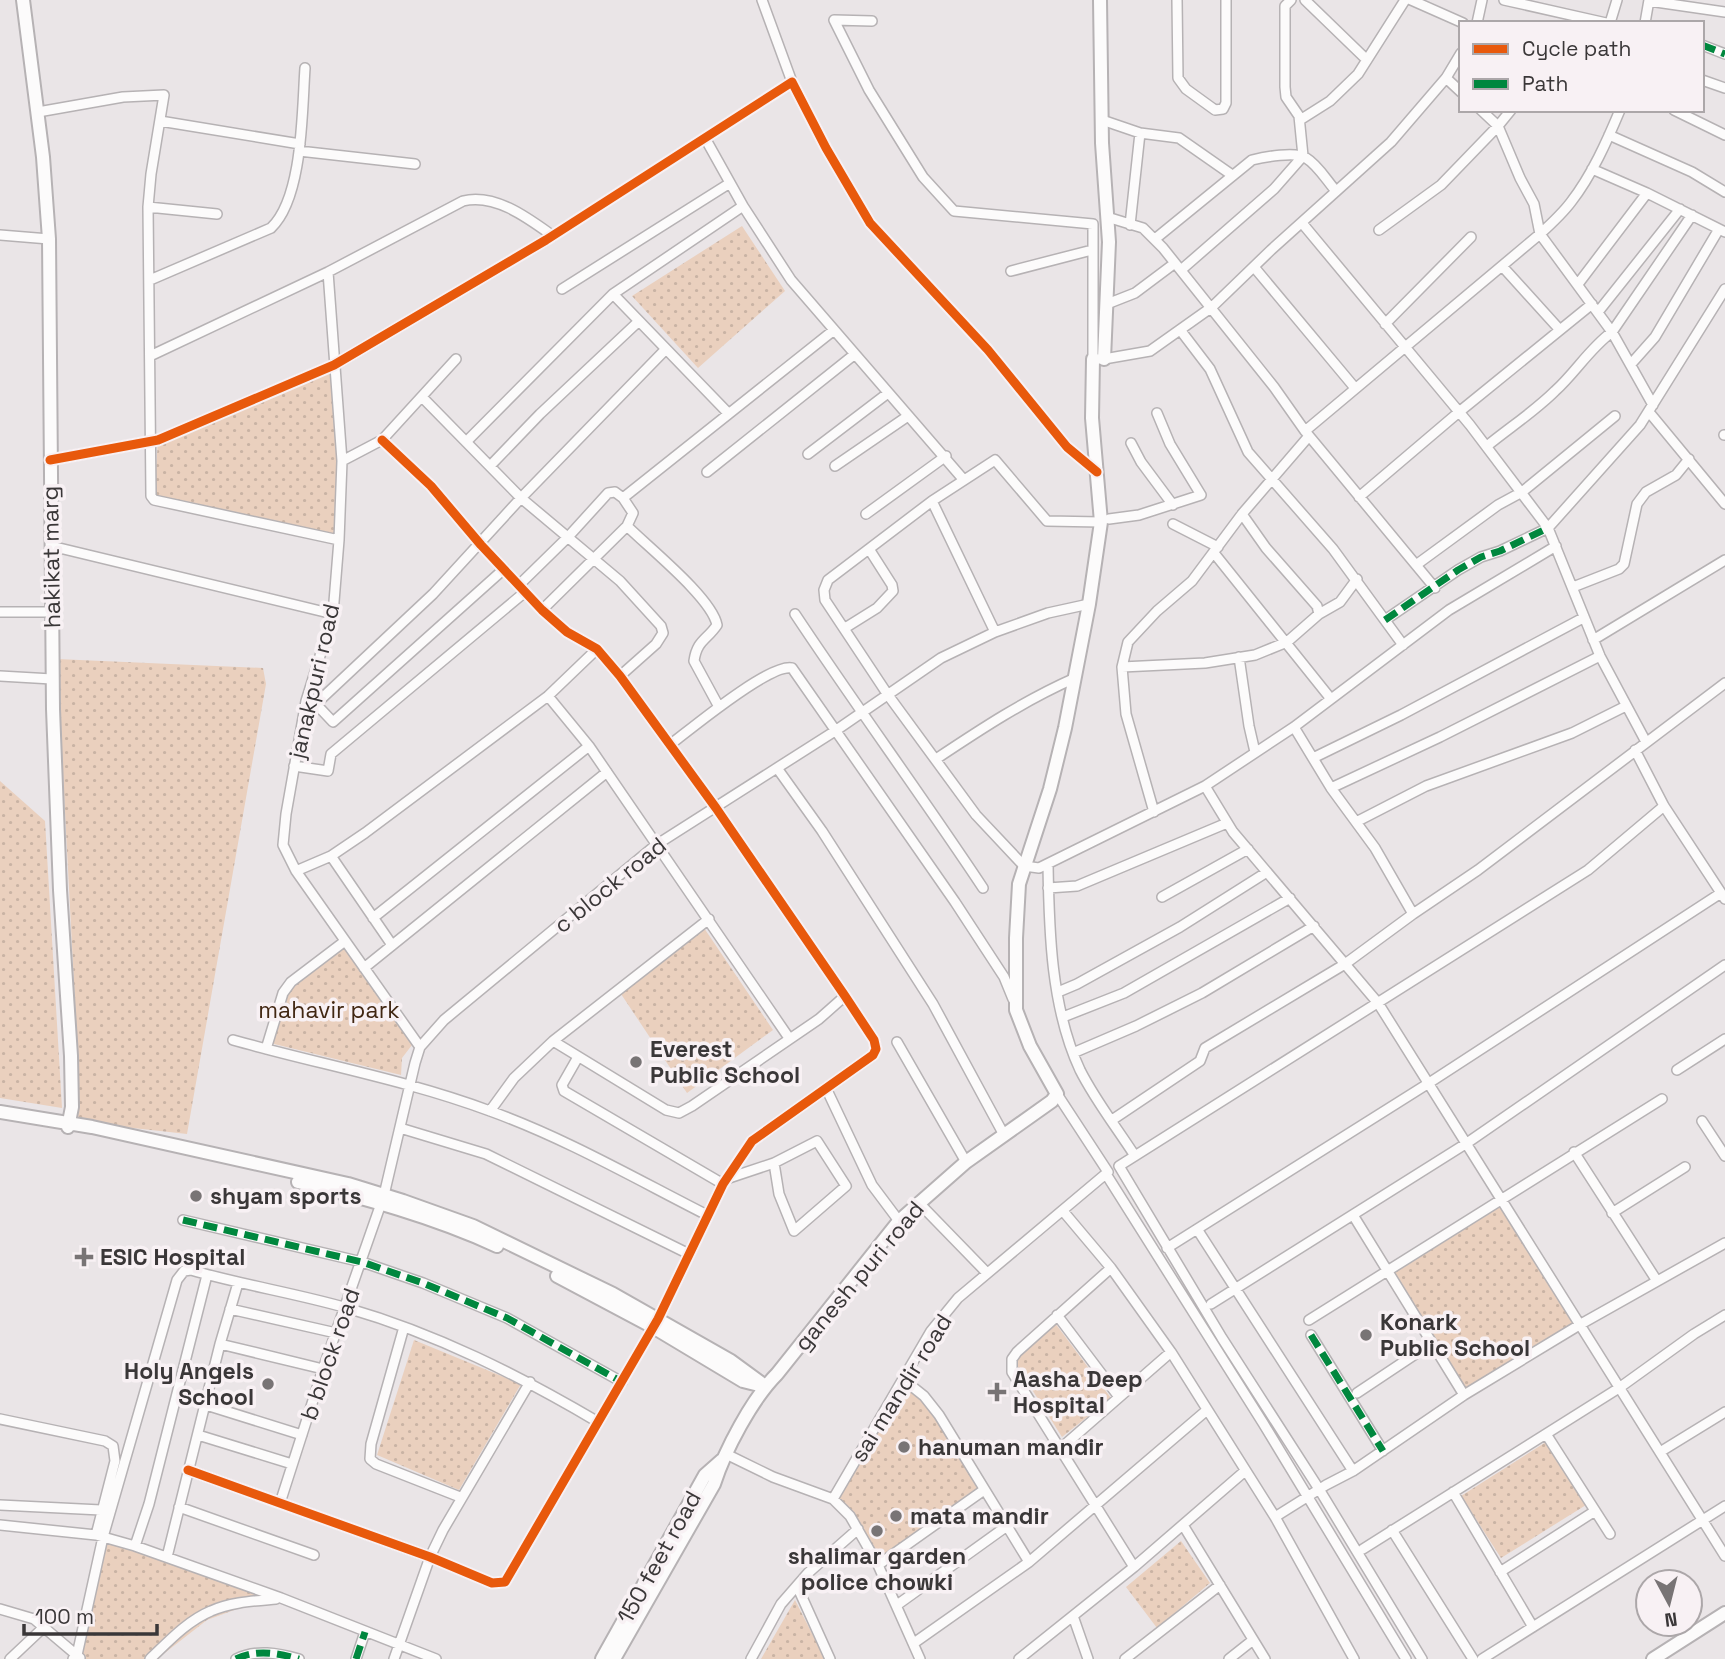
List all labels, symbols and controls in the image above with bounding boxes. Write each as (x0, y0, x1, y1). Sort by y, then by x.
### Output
legend (1459, 21, 1704, 112)
text: Cycle path (1522, 35, 1631, 62)
text: Path (1522, 70, 1568, 97)
street label: hakikat marg (35, 486, 67, 628)
street label: janakpuri road (281, 601, 346, 762)
street label: c block road (547, 830, 673, 940)
park label: mahavir park (258, 995, 400, 1025)
place label: Everest Public School (650, 1034, 800, 1090)
marker: Everest Public School (628, 1054, 644, 1070)
place label: shyam sports (210, 1181, 361, 1211)
marker: shyam sports (188, 1188, 204, 1204)
street label: ganesh puri road (787, 1195, 931, 1357)
place label: ESIC Hospital (100, 1242, 245, 1272)
marker: ESIC Hospital (74, 1247, 94, 1267)
street label: b block road (293, 1284, 367, 1424)
place label: Konark Public School (1380, 1307, 1530, 1363)
street label: sai mandir road (843, 1308, 959, 1468)
marker: Konark Public School (1358, 1327, 1374, 1343)
place label: Holy Angels School (124, 1356, 254, 1412)
place label: Aasha Deep Hospital (1013, 1364, 1143, 1420)
marker: Holy Angels School (260, 1376, 276, 1392)
marker: Aasha Deep Hospital (987, 1382, 1007, 1402)
place label: hanuman mandir (918, 1432, 1104, 1462)
marker: hanuman mandir (896, 1439, 912, 1455)
street label: 150 feet road (610, 1485, 708, 1629)
place label: mata mandir (910, 1501, 1049, 1531)
marker: mata mandir (888, 1508, 904, 1524)
marker: shalimar garden police chowki (869, 1523, 885, 1539)
place label: shalimar garden police chowki (788, 1541, 966, 1597)
north arrow (1634, 1568, 1704, 1638)
scale bar (24, 1592, 158, 1636)
text: 100 m (35, 1603, 94, 1630)
text: N (1663, 1606, 1679, 1633)

